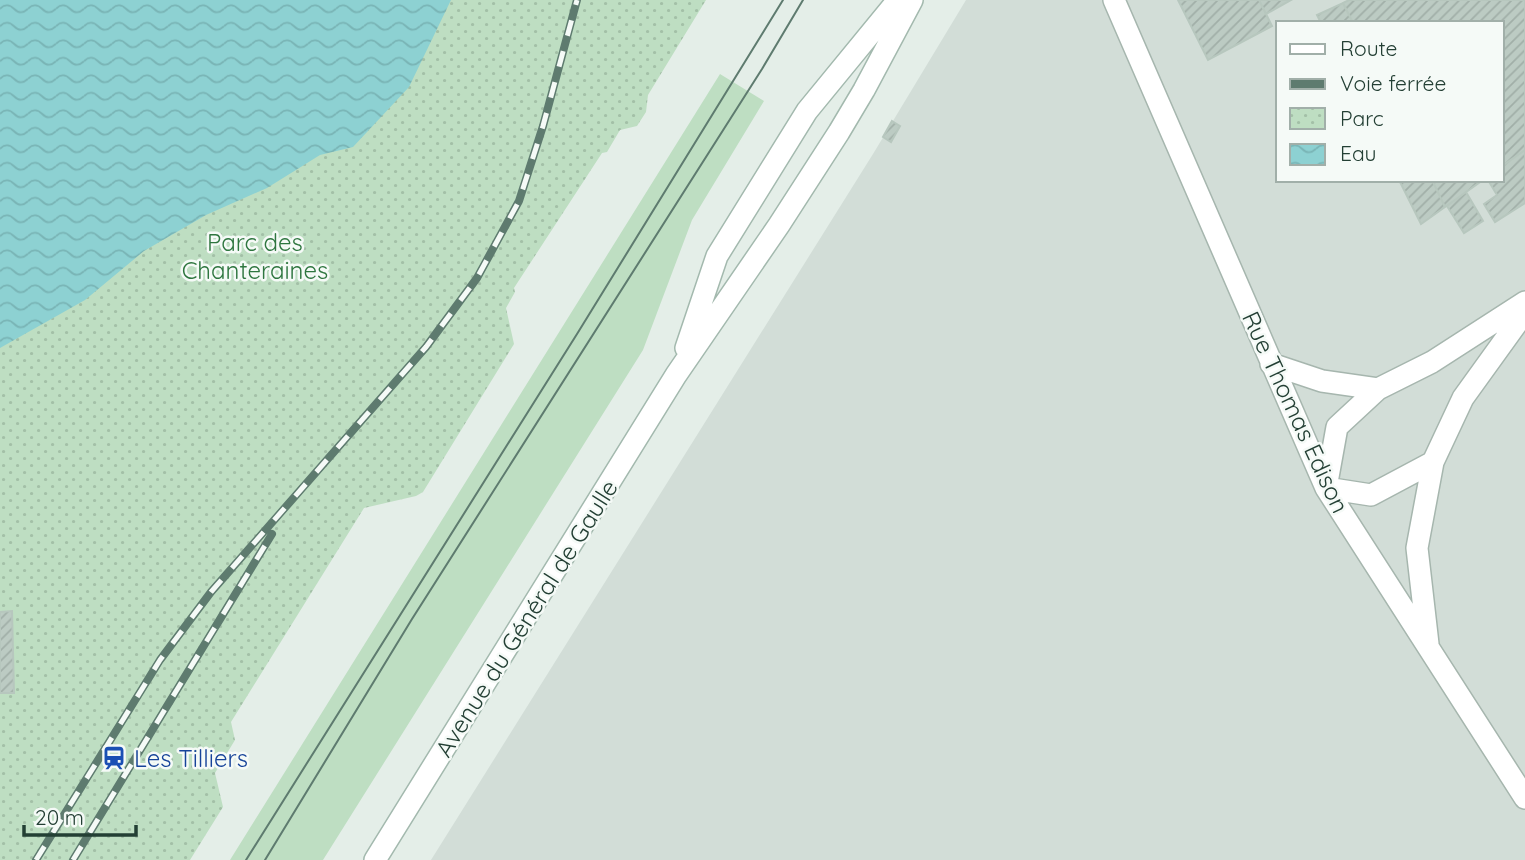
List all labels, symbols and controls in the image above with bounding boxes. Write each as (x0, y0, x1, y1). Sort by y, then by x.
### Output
legend (1276, 21, 1504, 182)
text: Route (1340, 35, 1397, 61)
text: Voie ferrée (1340, 70, 1446, 96)
text: Parc (1340, 105, 1384, 131)
text: Eau (1340, 140, 1376, 166)
park label: Parc des Chanteraines (182, 227, 328, 285)
street label: Rue Thomas Edison (1236, 306, 1356, 518)
street label: Avenue du Général de Gaulle (428, 474, 624, 762)
place label: Les Tilliers (134, 743, 248, 773)
station icon: Les Tilliers (100, 744, 128, 772)
scale bar (24, 794, 136, 838)
text: 20 m (35, 804, 84, 830)

